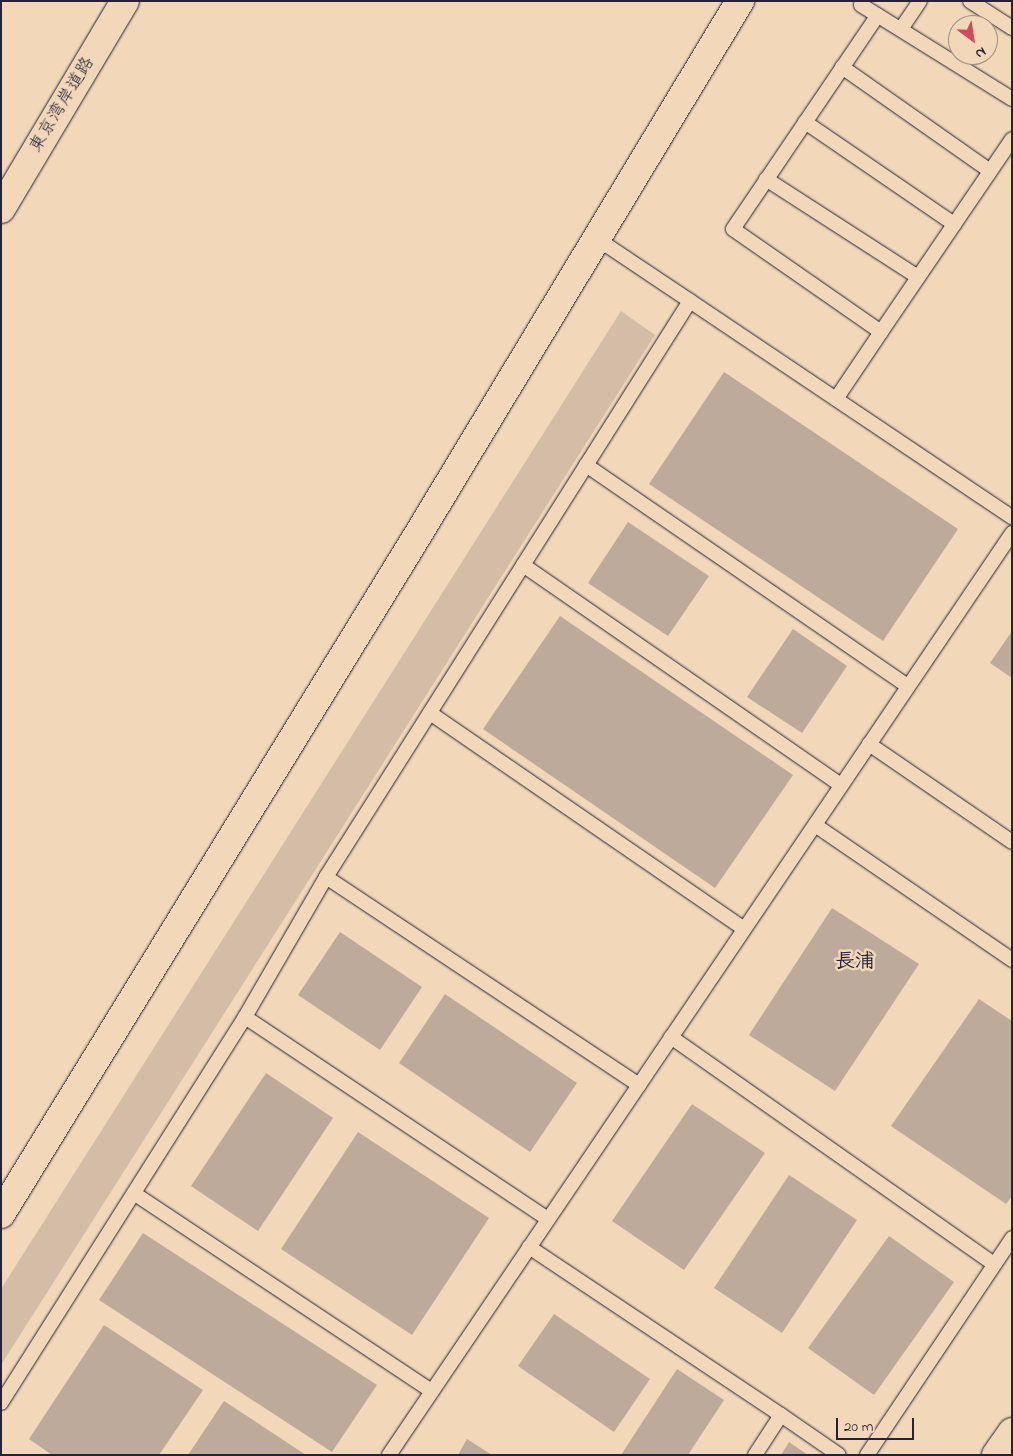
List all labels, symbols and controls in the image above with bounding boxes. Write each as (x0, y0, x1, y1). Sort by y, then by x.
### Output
north arrow (948, 15, 998, 65)
text: N (971, 41, 990, 64)
street label: 東京湾岸道路 (26, 53, 100, 157)
district label: 長浦 (835, 950, 875, 974)
scale bar (838, 1408, 916, 1440)
text: 20 m (844, 1416, 873, 1438)

